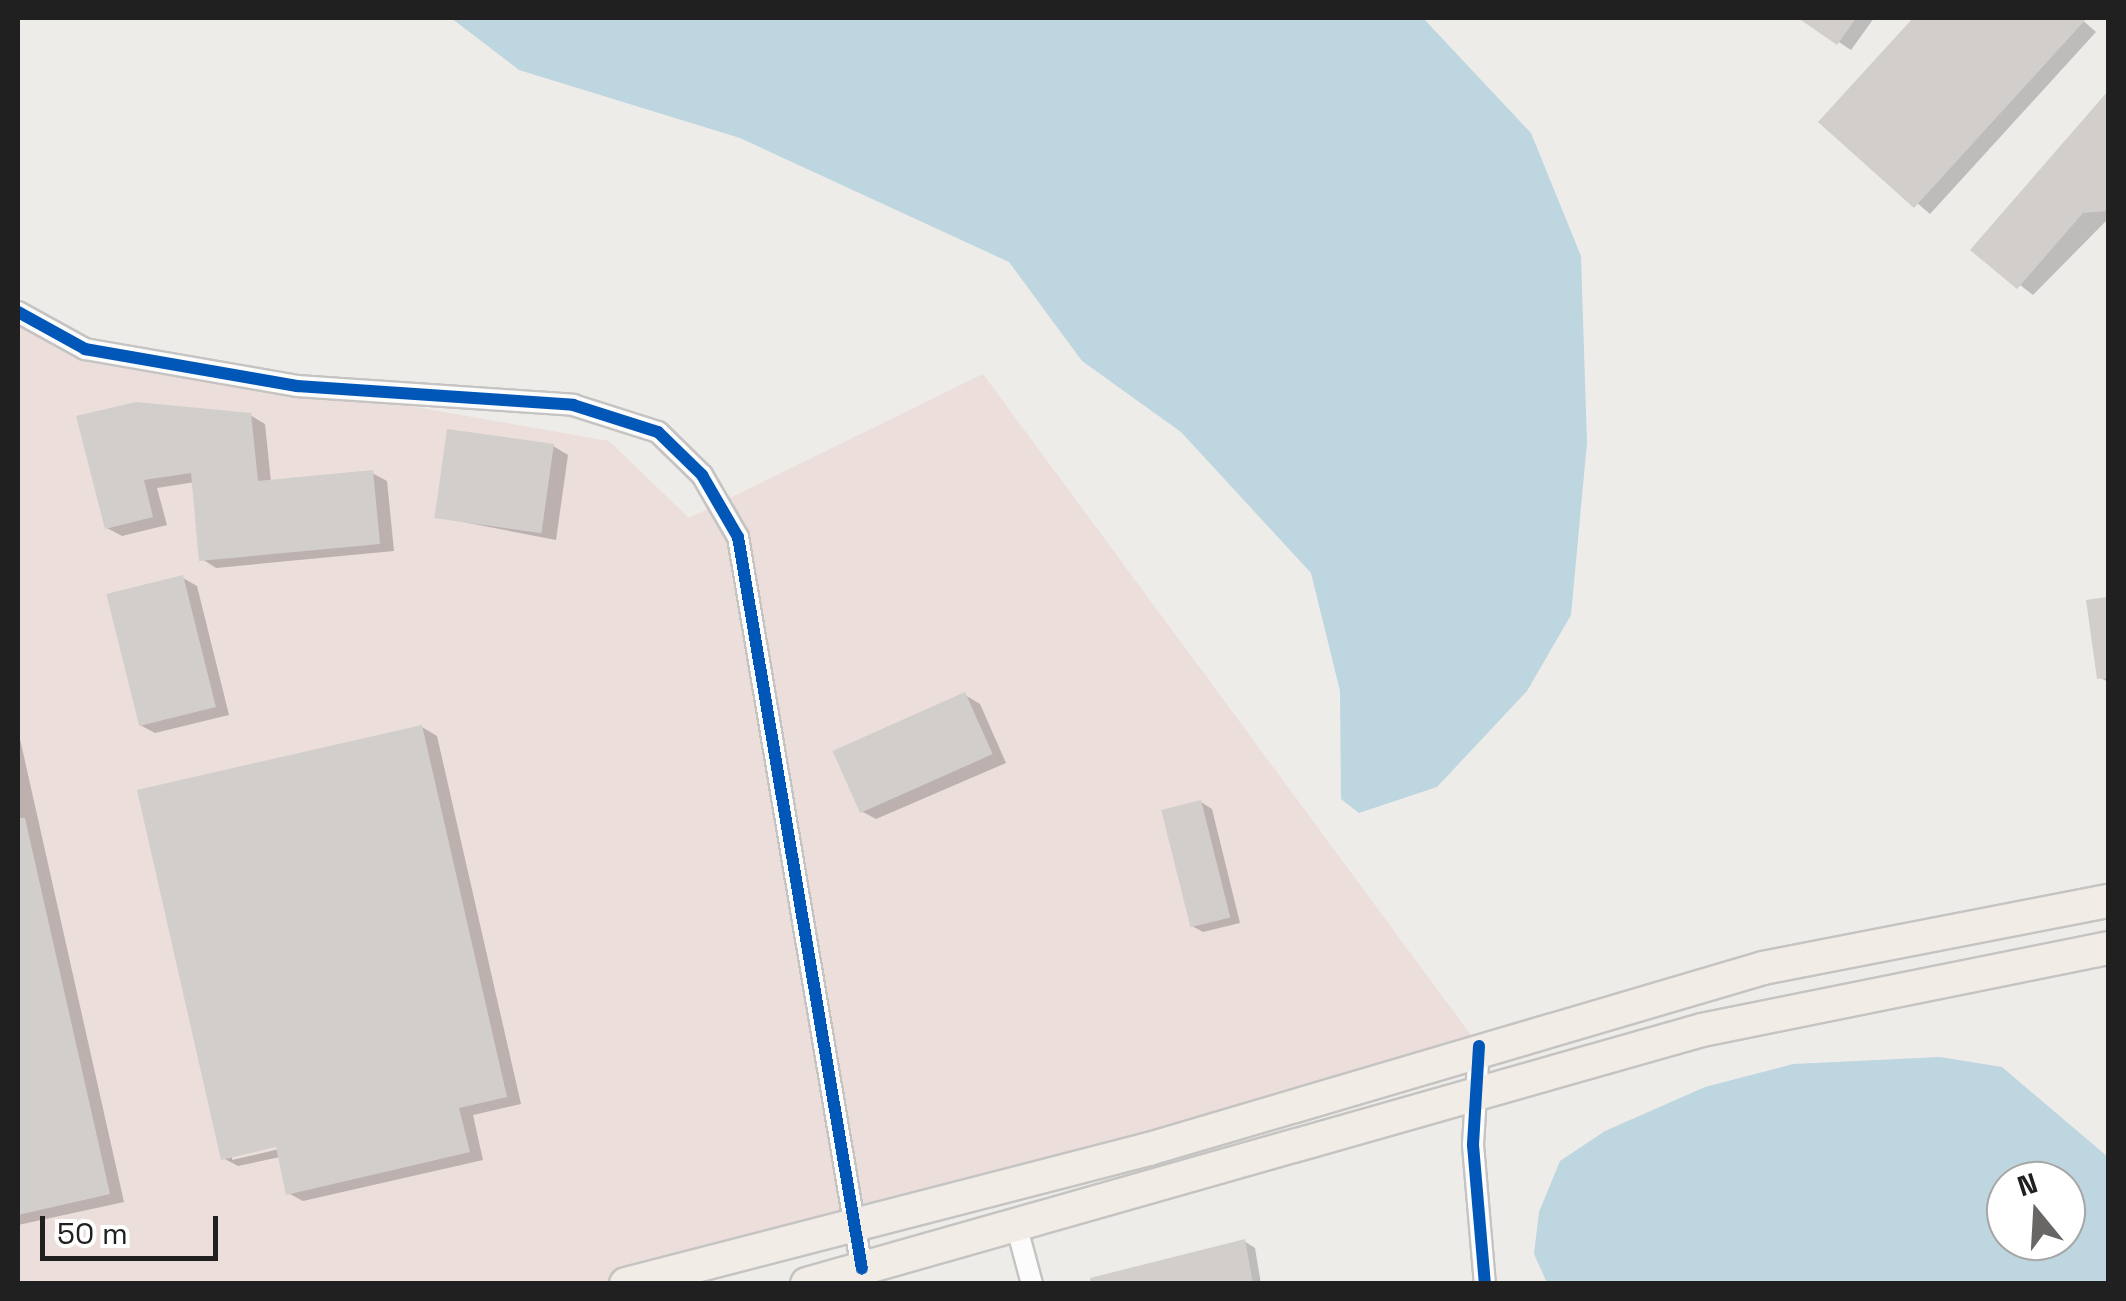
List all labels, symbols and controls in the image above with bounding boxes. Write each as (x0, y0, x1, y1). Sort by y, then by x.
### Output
north arrow (1986, 1161, 2086, 1261)
text: N (2013, 1164, 2042, 1204)
scale bar (45, 1196, 222, 1258)
text: 50 m (57, 1214, 128, 1253)

